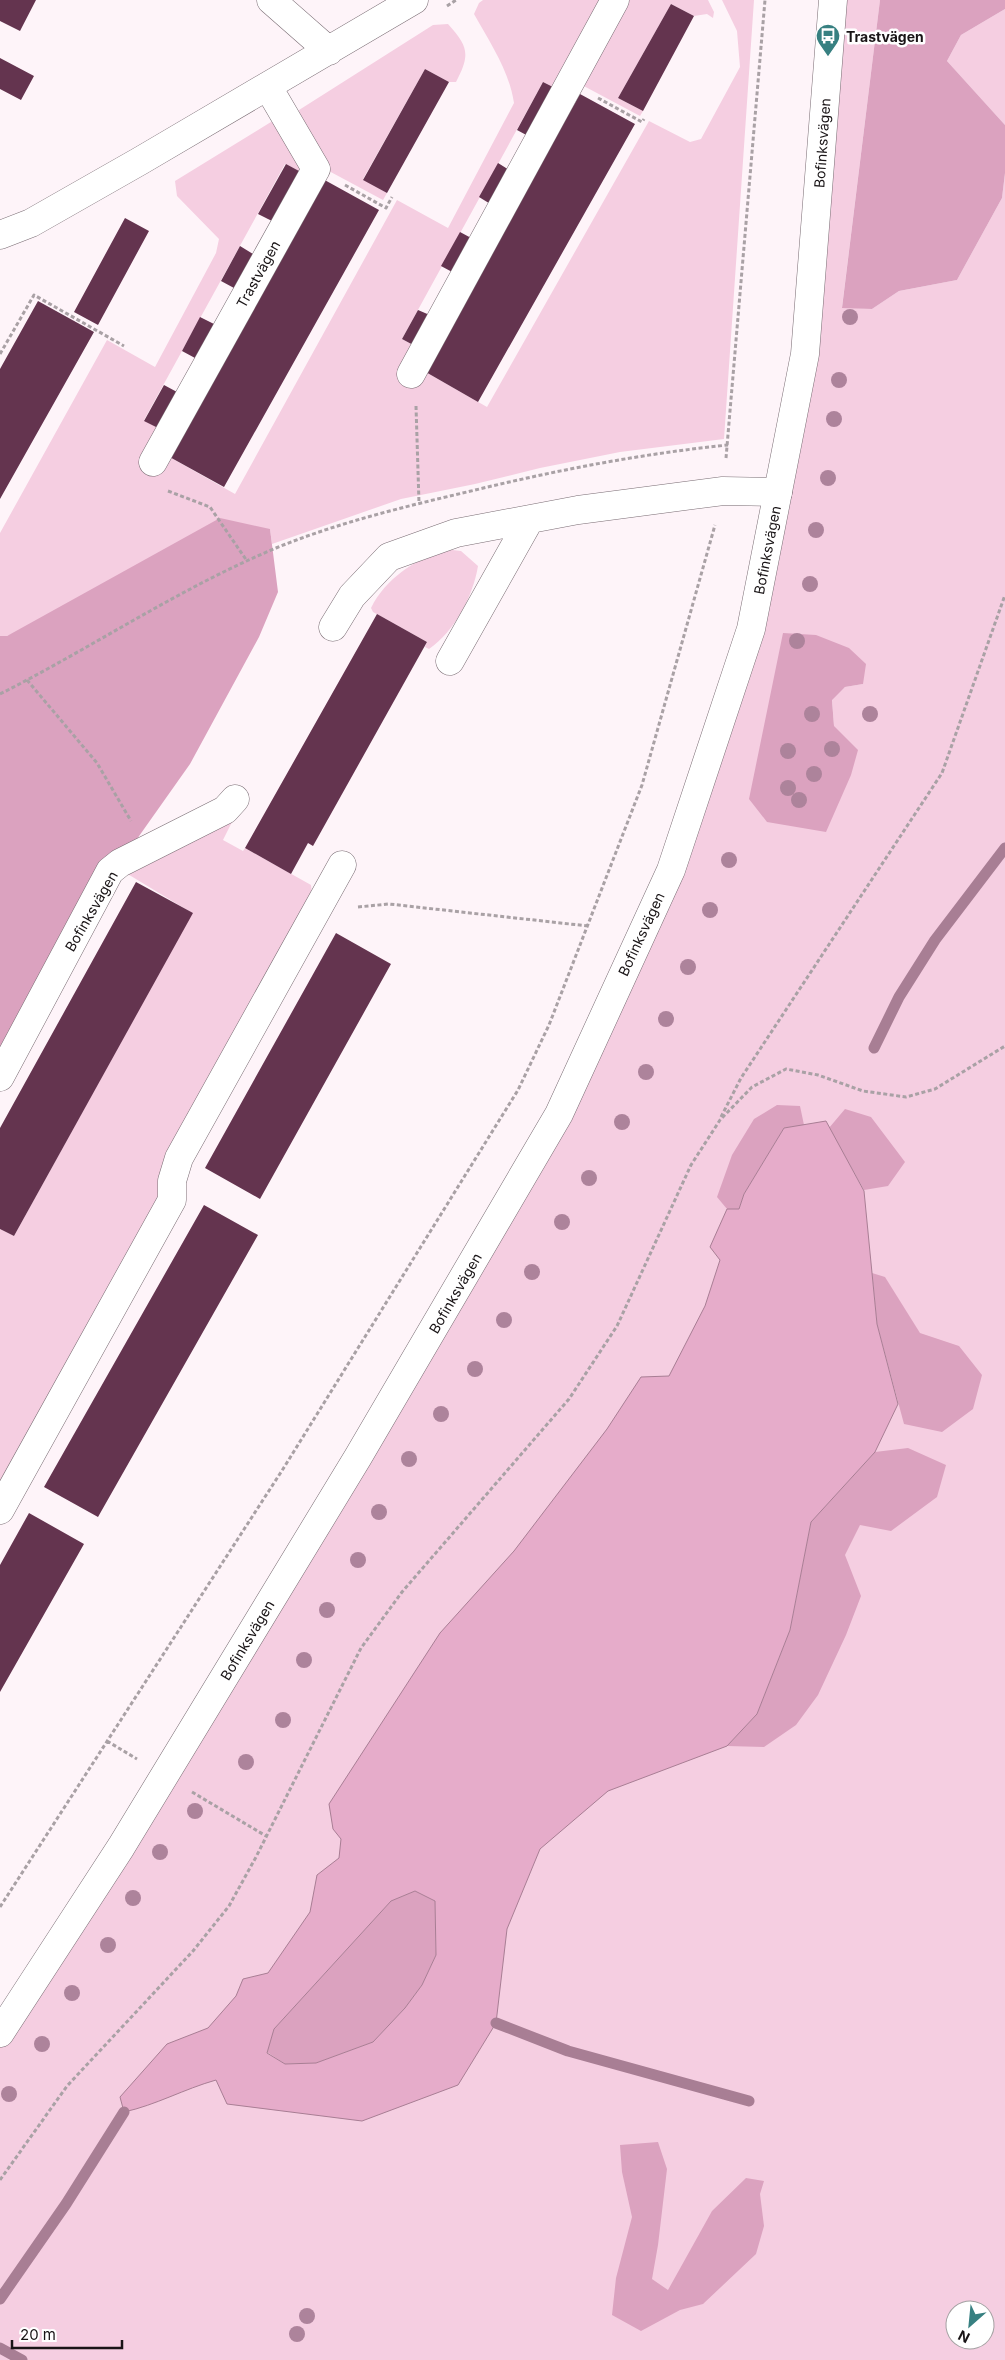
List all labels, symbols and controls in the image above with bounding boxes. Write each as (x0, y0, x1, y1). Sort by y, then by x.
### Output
bus stop icon: Trastvägen (815, 23, 841, 57)
place label: Trastvägen (846, 28, 924, 45)
street label: Bofinksvägen (810, 97, 834, 189)
street label: Trastvägen (233, 237, 283, 311)
street label: Bofinksvägen (750, 504, 784, 596)
street label: Bofinksvägen (61, 868, 121, 954)
street label: Bofinksvägen (614, 890, 668, 978)
street label: Bofinksvägen (425, 1250, 485, 1336)
street label: Bofinksvägen (216, 1597, 278, 1683)
north arrow (945, 2300, 995, 2350)
scale bar (12, 2318, 122, 2350)
text: 20 m (20, 2325, 56, 2344)
text: N (955, 2327, 972, 2347)

